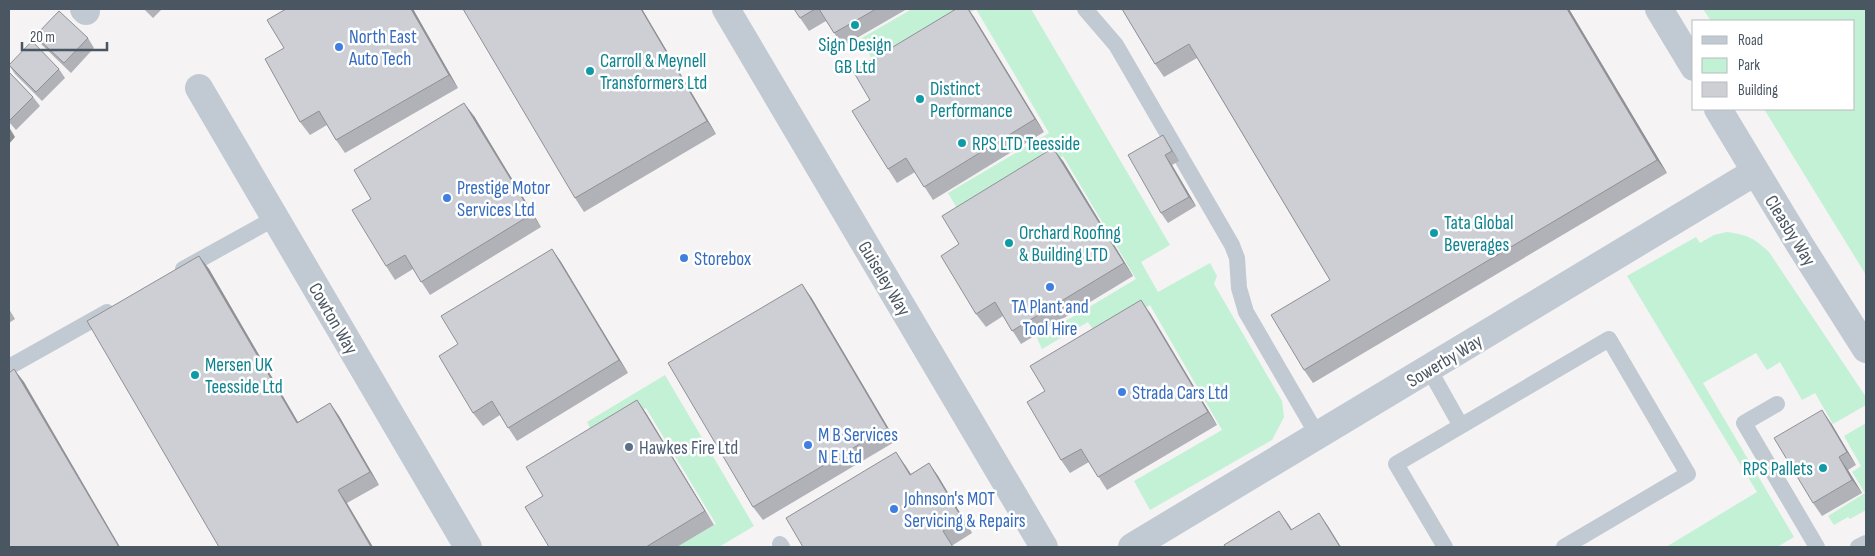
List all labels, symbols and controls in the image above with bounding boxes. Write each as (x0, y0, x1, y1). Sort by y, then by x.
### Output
marker: Sign Design GB Ltd (849, 19, 861, 31)
scale bar (22, 20, 108, 52)
legend (1692, 20, 1855, 110)
place label: North East Auto Tech (348, 26, 417, 71)
text: 20 m (30, 28, 55, 47)
text: Road (1738, 31, 1763, 50)
place label: Sign Design GB Ltd (818, 34, 892, 79)
marker: North East Auto Tech (333, 41, 345, 53)
place label: Carroll & Meynell Transformers Ltd (600, 50, 707, 95)
text: Park (1738, 56, 1760, 75)
marker: Carroll & Meynell Transformers Ltd (584, 65, 596, 77)
place label: Distinct Performance (930, 78, 1013, 123)
text: Building (1738, 81, 1778, 100)
marker: Distinct Performance (914, 93, 926, 105)
place label: RPS LTD Teesside (972, 133, 1080, 156)
marker: RPS LTD Teesside (956, 137, 968, 149)
place label: Prestige Motor Services Ltd (457, 177, 551, 222)
street label: Cleasby Way (1759, 191, 1821, 271)
marker: Prestige Motor Services Ltd (441, 192, 453, 204)
place label: Tata Global Beverages (1444, 212, 1513, 257)
place label: Orchard Roofing & Building LTD (1019, 222, 1121, 267)
marker: Tata Global Beverages (1428, 227, 1440, 239)
street label: Guiseley Way (852, 237, 915, 321)
marker: Orchard Roofing & Building LTD (1003, 237, 1015, 249)
place label: Storebox (694, 248, 751, 271)
marker: Storebox (678, 252, 690, 264)
street label: Cowton Way (303, 279, 363, 359)
marker: TA Plant and Tool Hire (1044, 281, 1056, 293)
place label: TA Plant and Tool Hire (1011, 296, 1089, 341)
street label: Sowerby Way (1403, 329, 1487, 393)
place label: Mersen UK Teesside Ltd (205, 354, 283, 399)
marker: Mersen UK Teesside Ltd (189, 369, 201, 381)
place label: Strada Cars Ltd (1132, 382, 1228, 405)
marker: Strada Cars Ltd (1116, 386, 1128, 398)
place label: M B Services N E Ltd (818, 424, 898, 469)
place label: Hawkes Fire Ltd (639, 437, 738, 460)
marker: M B Services N E Ltd (802, 439, 814, 451)
marker: Hawkes Fire Ltd (623, 441, 635, 453)
place label: RPS Pallets (1743, 458, 1813, 481)
marker: RPS Pallets (1817, 462, 1829, 474)
place label: Johnson's MOT Servicing & Repairs (903, 488, 1026, 533)
marker: Johnson's MOT Servicing & Repairs (888, 503, 900, 515)

